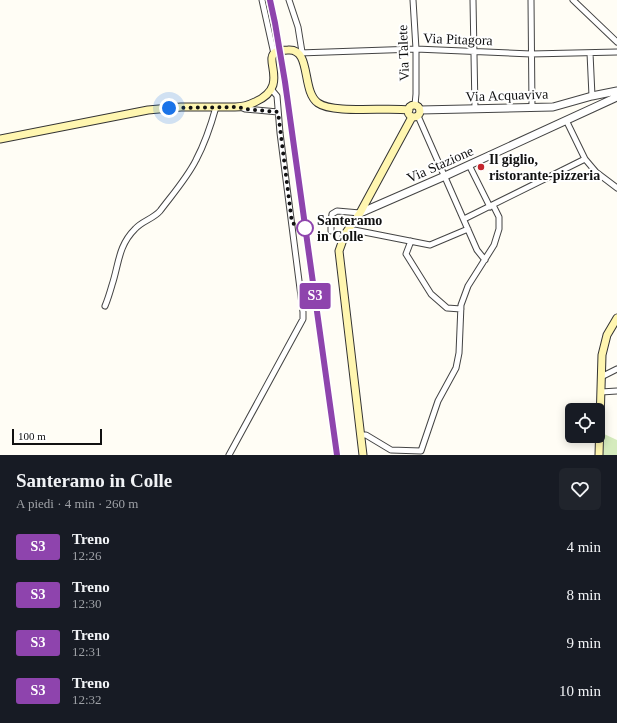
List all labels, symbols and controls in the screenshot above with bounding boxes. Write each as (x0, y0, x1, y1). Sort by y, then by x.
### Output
street label: Via Talete (395, 24, 412, 82)
street label: Via Pitagora (423, 31, 494, 48)
street label: Via Acquaviva (465, 87, 549, 104)
your location (159, 98, 179, 118)
street label: Via Stazione (405, 143, 476, 186)
place label: Il giglio, ristorante-pizzeria (489, 152, 600, 183)
marker: Il giglio, ristorante-pizzeria (476, 162, 486, 172)
place label: Santeramo in Colle (317, 213, 382, 244)
marker: Santeramo in Colle (296, 219, 314, 237)
line badge: S3 (297, 283, 333, 309)
text: S3 (308, 288, 322, 303)
map controls (565, 403, 605, 443)
button: locate (565, 403, 605, 443)
scale bar (12, 427, 102, 446)
text: 100 m (18, 430, 46, 442)
button: heart (559, 468, 601, 510)
text: Santeramo in Colle (16, 470, 172, 491)
text: A piedi · 4 min · 260 m (16, 496, 138, 511)
text: Treno (72, 531, 110, 547)
text: S3 (31, 539, 45, 554)
text: 4 min (566, 539, 601, 555)
text: 12:26 (72, 548, 102, 563)
text: Treno (72, 579, 110, 595)
text: S3 (31, 587, 45, 602)
text: 8 min (566, 587, 601, 603)
text: 12:30 (72, 596, 102, 611)
text: Treno (72, 627, 110, 643)
text: S3 (31, 635, 45, 650)
text: 9 min (566, 635, 601, 651)
text: 12:31 (72, 644, 102, 659)
text: Treno (72, 675, 110, 691)
text: S3 (31, 683, 45, 698)
text: 10 min (559, 683, 601, 699)
text: 12:32 (72, 692, 102, 707)

